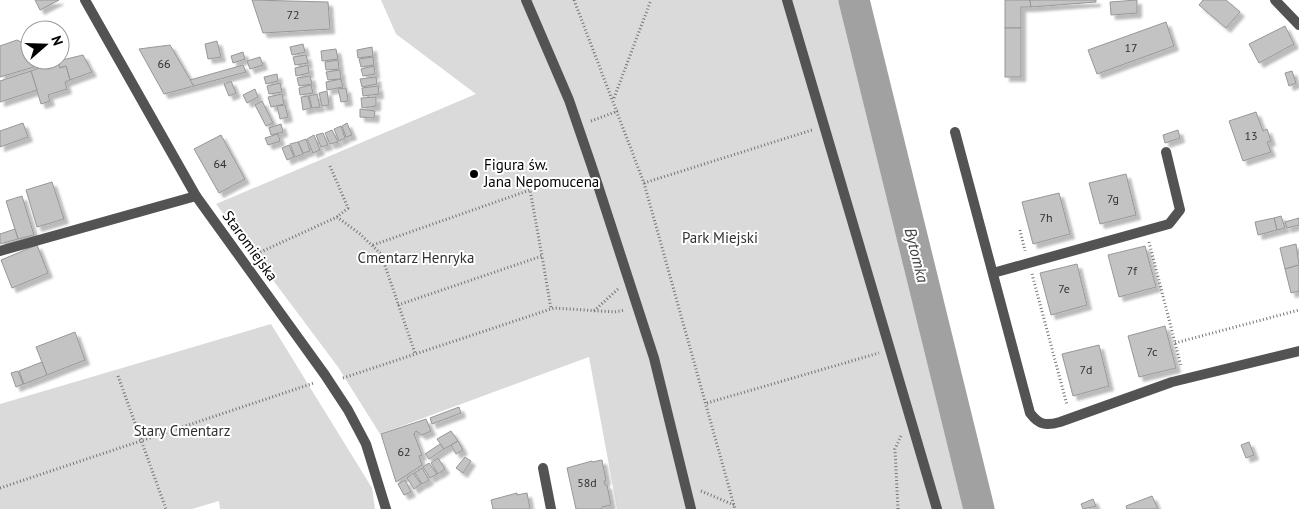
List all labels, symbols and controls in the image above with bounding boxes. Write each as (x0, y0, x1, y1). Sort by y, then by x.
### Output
house number: 72 (286, 7, 300, 22)
north arrow (20, 20, 70, 70)
text: N (47, 33, 67, 48)
house number: 17 (1124, 40, 1138, 55)
house number: 66 (157, 56, 171, 71)
house number: 13 (1244, 128, 1258, 143)
place label: Figura św. Jana Nepomucena (483, 155, 599, 191)
house number: 64 (213, 156, 227, 171)
marker: Figura św. Jana Nepomucena (468, 168, 480, 180)
house number: 7g (1107, 191, 1119, 206)
street label: Staromiejska (219, 207, 282, 285)
house number: 7h (1039, 210, 1053, 225)
water label: Bytomka (901, 226, 933, 285)
park label: Park Miejski (682, 228, 758, 247)
park label: Cmentarz Henryka (358, 248, 474, 267)
house number: 7f (1127, 263, 1138, 278)
house number: 7e (1058, 281, 1070, 296)
house number: 7c (1146, 344, 1158, 359)
house number: 7d (1080, 362, 1093, 377)
park label: Stary Cmentarz (134, 421, 230, 440)
house number: 62 (397, 444, 411, 459)
house number: 58d (577, 475, 597, 490)

